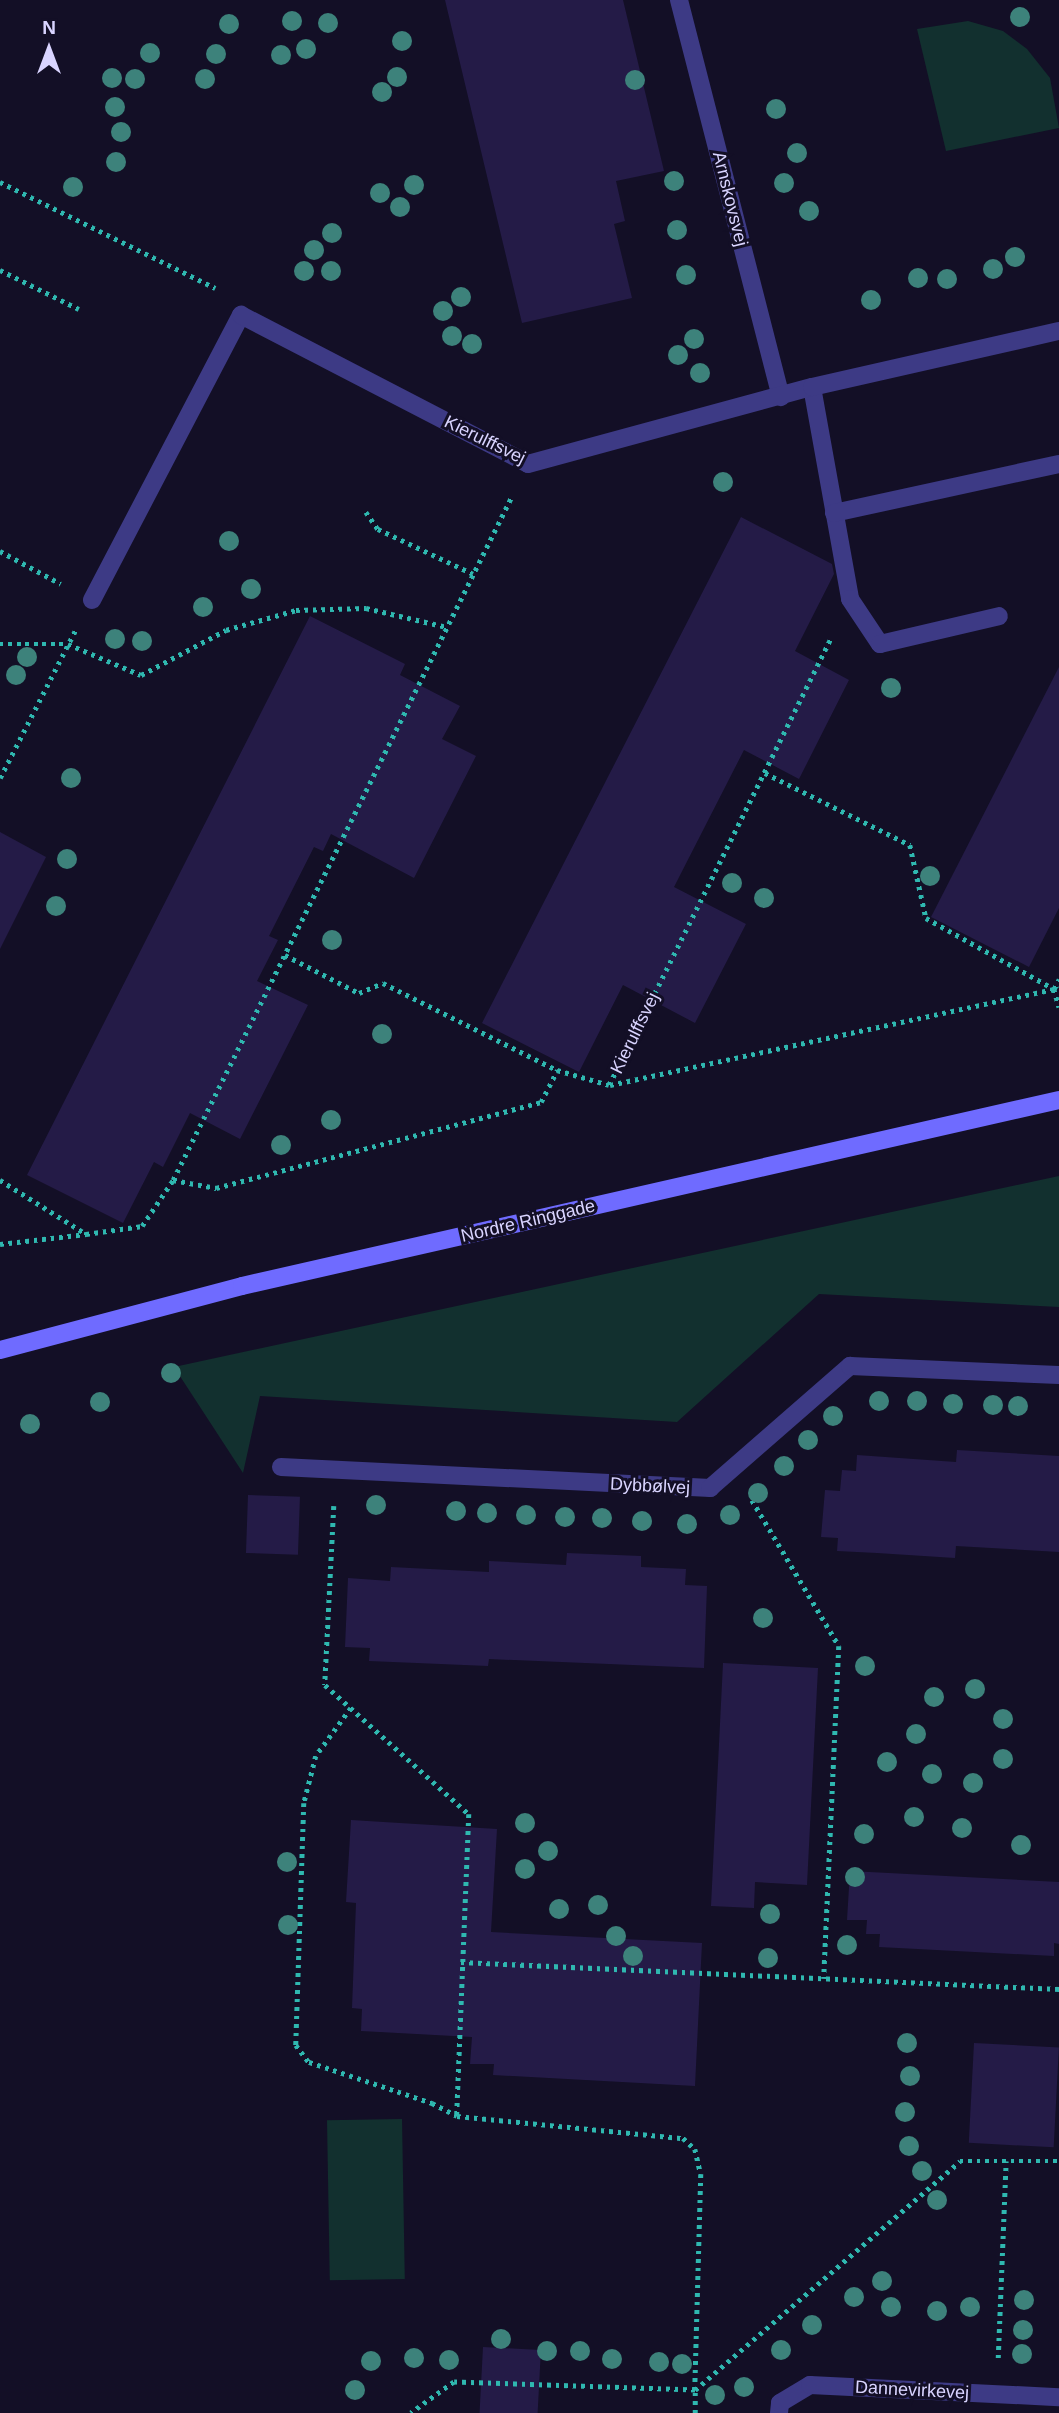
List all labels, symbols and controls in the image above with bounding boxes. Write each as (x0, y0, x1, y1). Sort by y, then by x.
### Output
north arrow (14, 14, 84, 84)
text: N (42, 17, 56, 38)
street label: Arnskovsvej (708, 149, 752, 249)
street label: Kierulffsvej (441, 411, 529, 469)
street label: Kierulffsvej (606, 989, 664, 1077)
street label: Nordre Ringgade (459, 1195, 597, 1247)
street label: Dybbølvej (609, 1473, 691, 1499)
street label: Dannevirkevej (854, 2376, 970, 2404)

